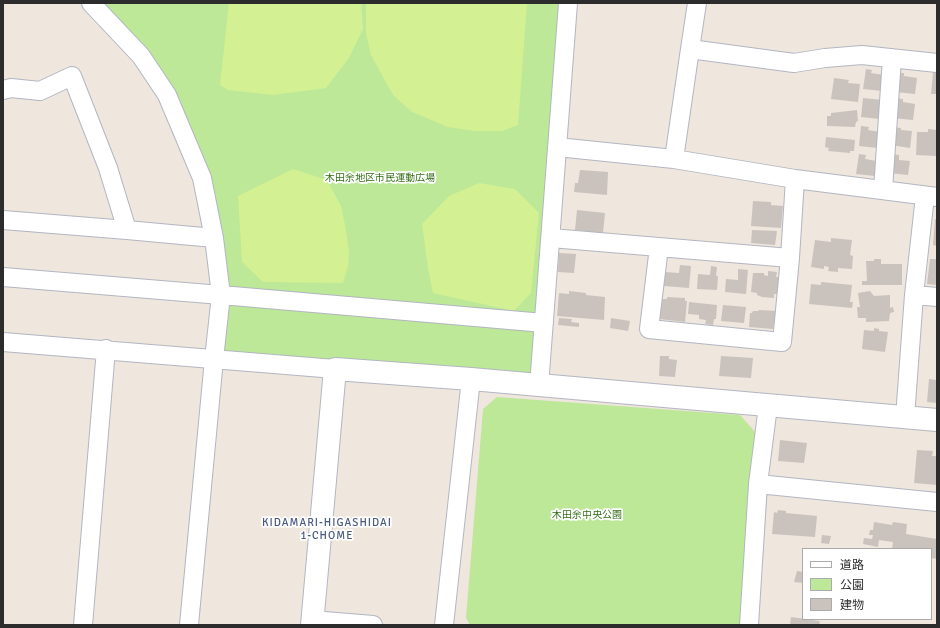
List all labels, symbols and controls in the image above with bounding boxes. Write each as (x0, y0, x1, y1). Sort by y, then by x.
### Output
park label: 木田余地区市民運動広場 (325, 172, 435, 184)
park label: 木田余中央公園 (552, 509, 622, 521)
district label: KIDAMARI-HIGASHIDAI 1-CHOME (262, 516, 392, 542)
legend (802, 548, 932, 620)
text: 道路 (840, 558, 864, 573)
text: 公園 (840, 578, 864, 593)
text: 建物 (840, 598, 864, 613)

